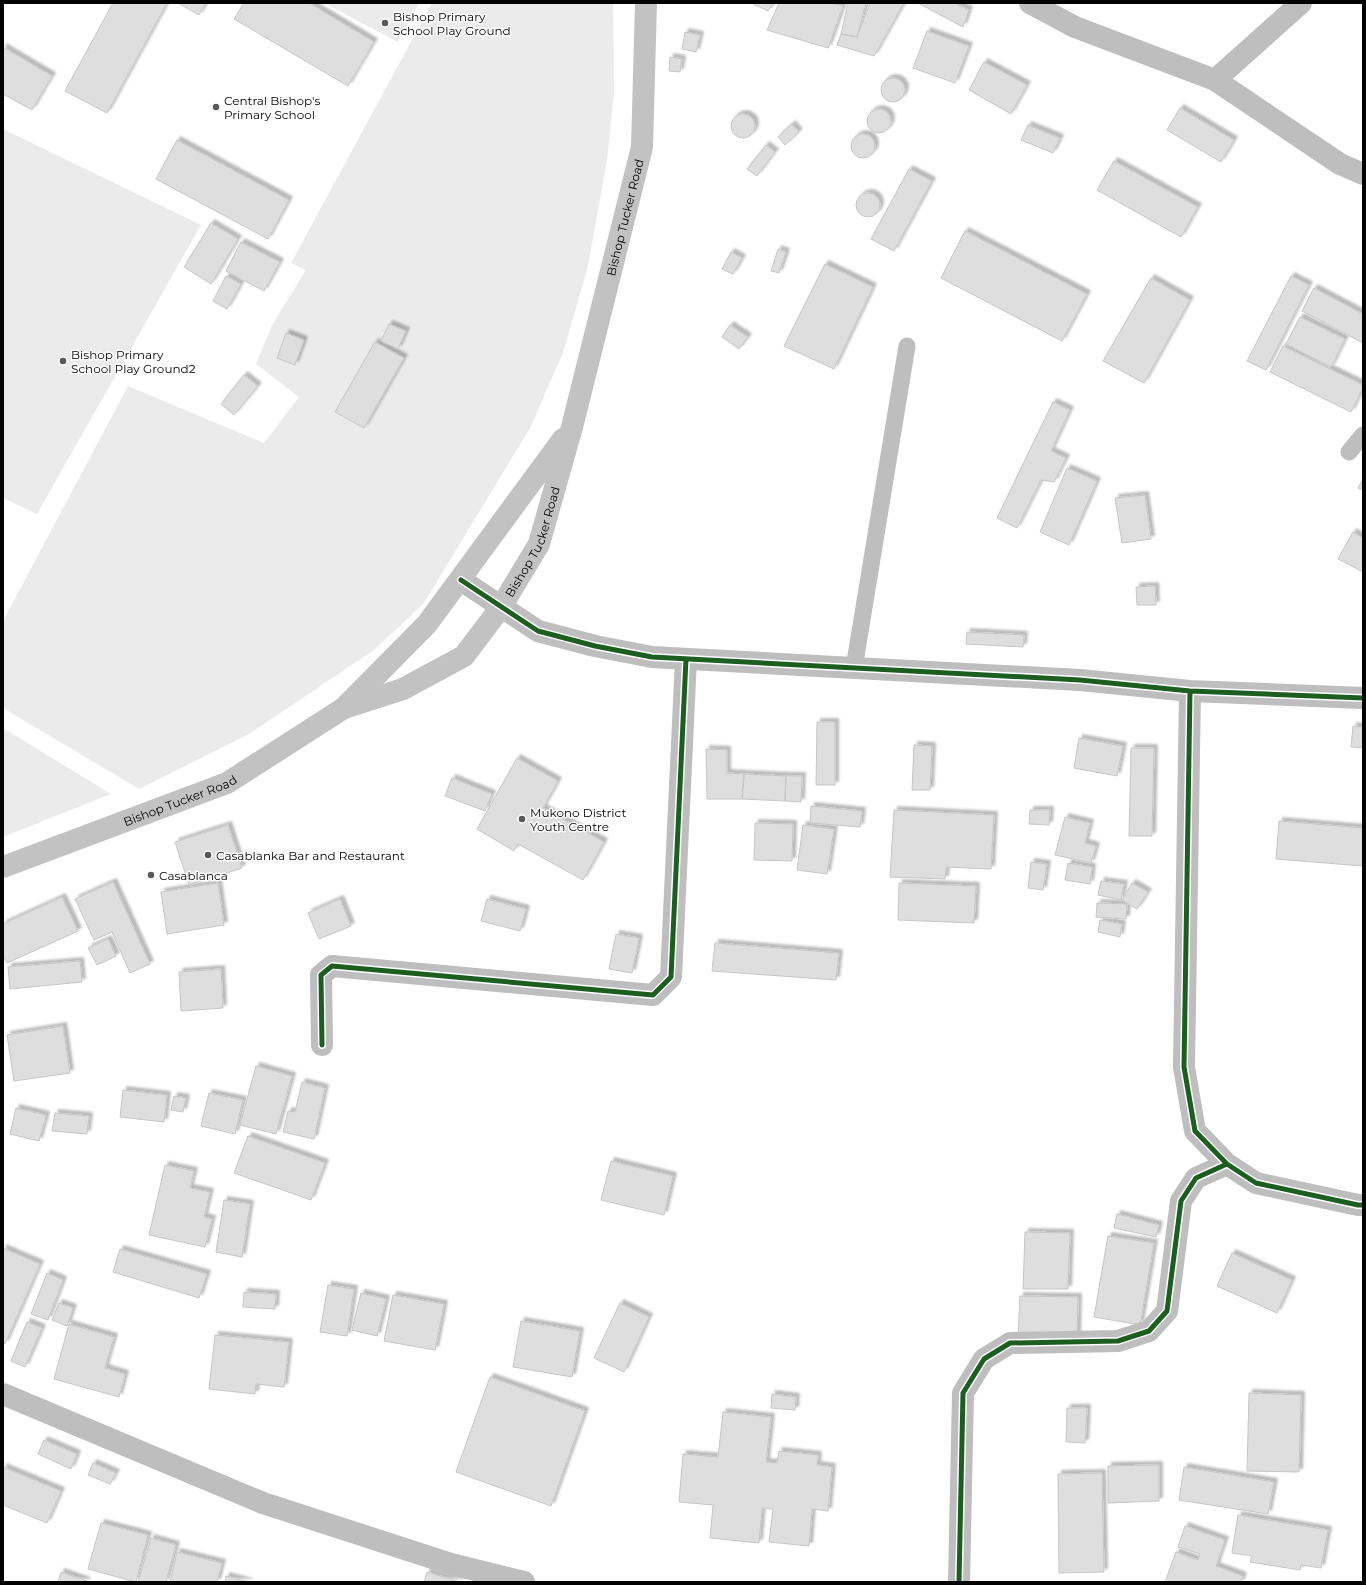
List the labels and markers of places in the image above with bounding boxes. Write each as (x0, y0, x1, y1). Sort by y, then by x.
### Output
place label: Bishop Primary School Play Ground (393, 9, 511, 38)
marker: Bishop Primary School Play Ground (380, 18, 390, 28)
place label: Central Bishop's Primary School (224, 93, 320, 122)
marker: Central Bishop's Primary School (211, 102, 221, 112)
place label: Bishop Primary School Play Ground2 (71, 347, 196, 376)
marker: Bishop Primary School Play Ground2 (58, 356, 68, 366)
place label: Mukono District Youth Centre (530, 805, 626, 834)
marker: Mukono District Youth Centre (517, 814, 527, 824)
place label: Casablanka Bar and Restaurant (216, 848, 405, 863)
marker: Casablanka Bar and Restaurant (203, 850, 213, 860)
place label: Casablanca (159, 868, 228, 883)
marker: Casablanca (146, 870, 156, 880)

